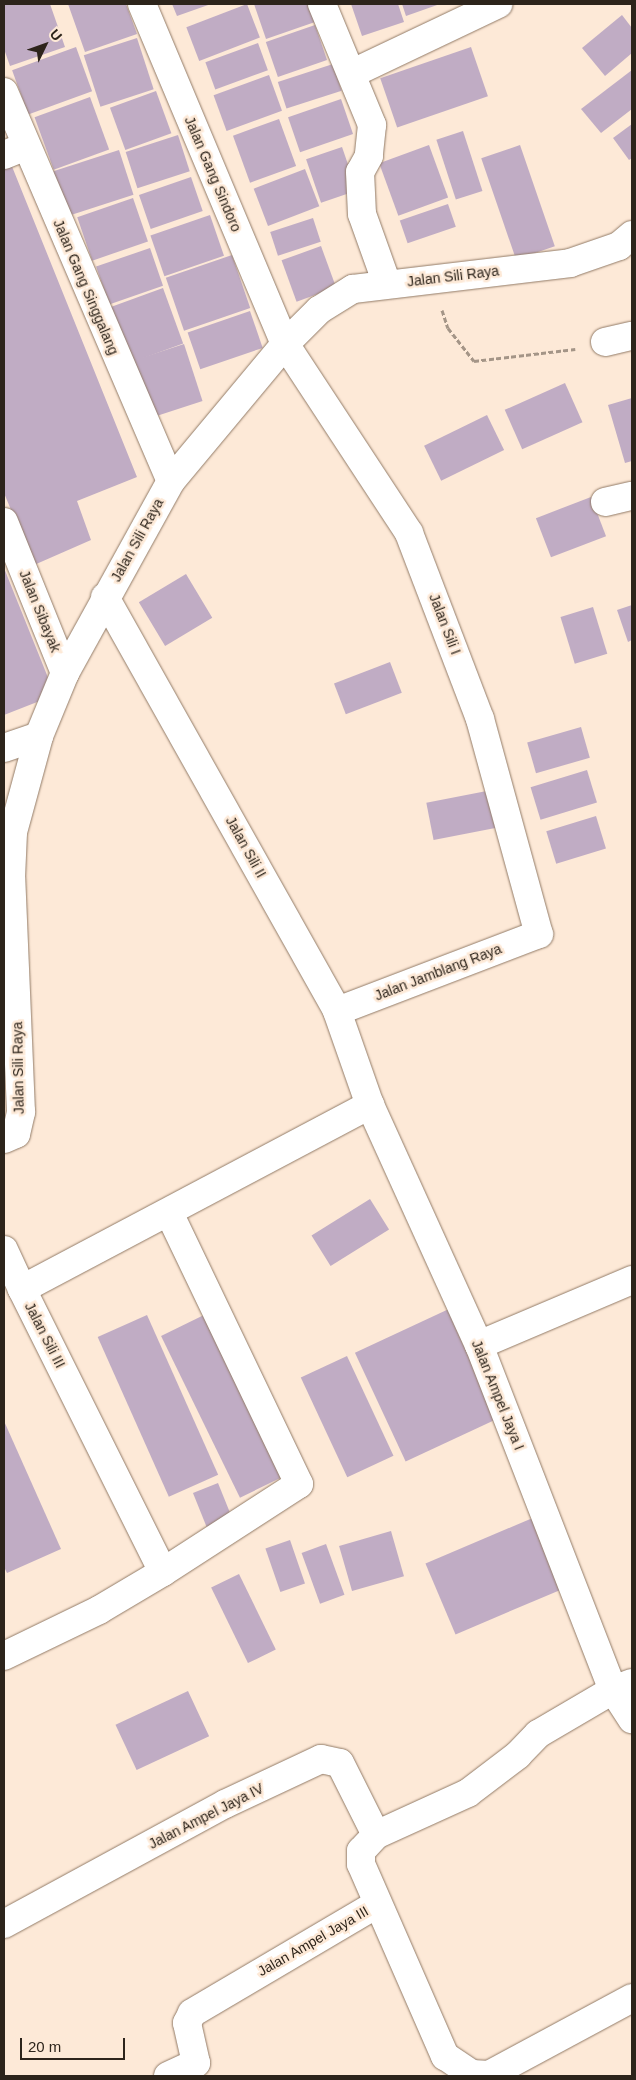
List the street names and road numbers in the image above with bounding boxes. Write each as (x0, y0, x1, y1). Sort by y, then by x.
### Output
street label: Jalan Gang Sindoro (181, 114, 245, 234)
street label: Jalan Gang Singgalang (50, 217, 122, 357)
street label: Jalan Sili Raya (406, 262, 500, 290)
street label: Jalan Sili Raya (107, 495, 167, 585)
street label: Jalan Sibayak (16, 567, 64, 655)
street label: Jalan Sili I (426, 591, 464, 657)
street label: Jalan Sili II (222, 813, 270, 881)
street label: Jalan Jamblang Raya (372, 940, 504, 1004)
street label: Jalan Sili Raya (9, 1022, 27, 1114)
street label: Jalan Sili III (21, 1299, 69, 1371)
street label: Jalan Ampel Jaya I (468, 1337, 528, 1453)
street label: Jalan Ampel Jaya IV (145, 1780, 267, 1852)
street label: Jalan Ampel Jaya III (254, 1902, 372, 1980)

